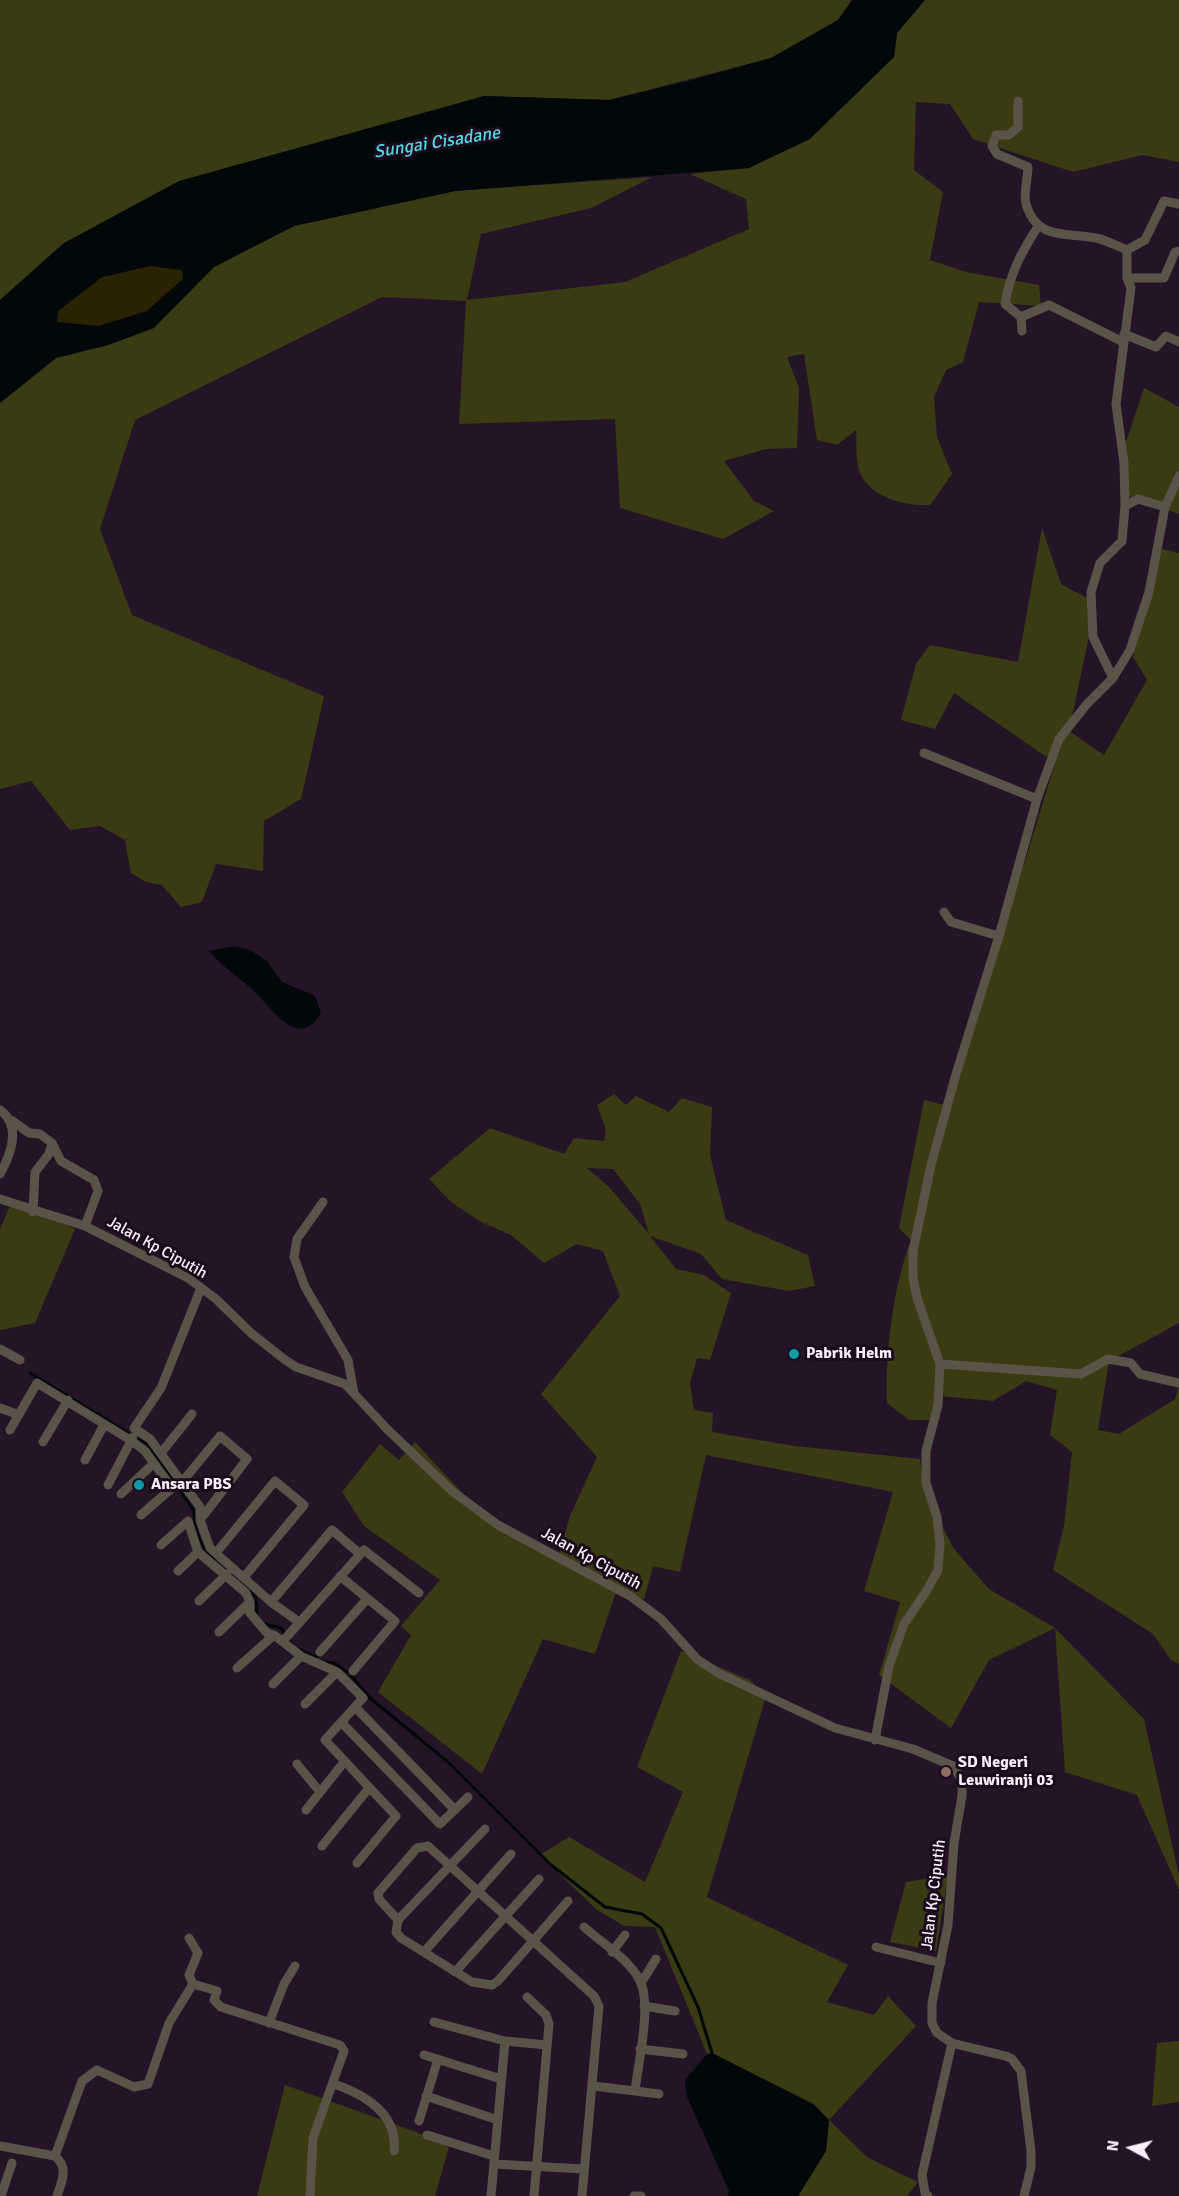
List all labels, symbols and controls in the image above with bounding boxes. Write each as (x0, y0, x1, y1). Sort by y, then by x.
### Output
water label: Sungai Cisadane (372, 122, 502, 164)
street label: Jalan Kp Ciputih (104, 1213, 210, 1283)
place label: Pabrik Helm (806, 1344, 892, 1364)
marker: Pabrik Helm (787, 1347, 801, 1361)
place label: Ansara PBS (151, 1475, 231, 1495)
marker: Ansara PBS (132, 1478, 146, 1492)
street label: Jalan Kp Ciputih (538, 1524, 644, 1594)
place label: SD Negeri Leuwiranji 03 (958, 1753, 1054, 1791)
marker: SD Negeri Leuwiranji 03 (939, 1765, 953, 1779)
street label: Jalan Kp Ciputih (918, 1839, 950, 1951)
north arrow (1101, 2118, 1161, 2178)
text: N (1103, 2139, 1124, 2153)

